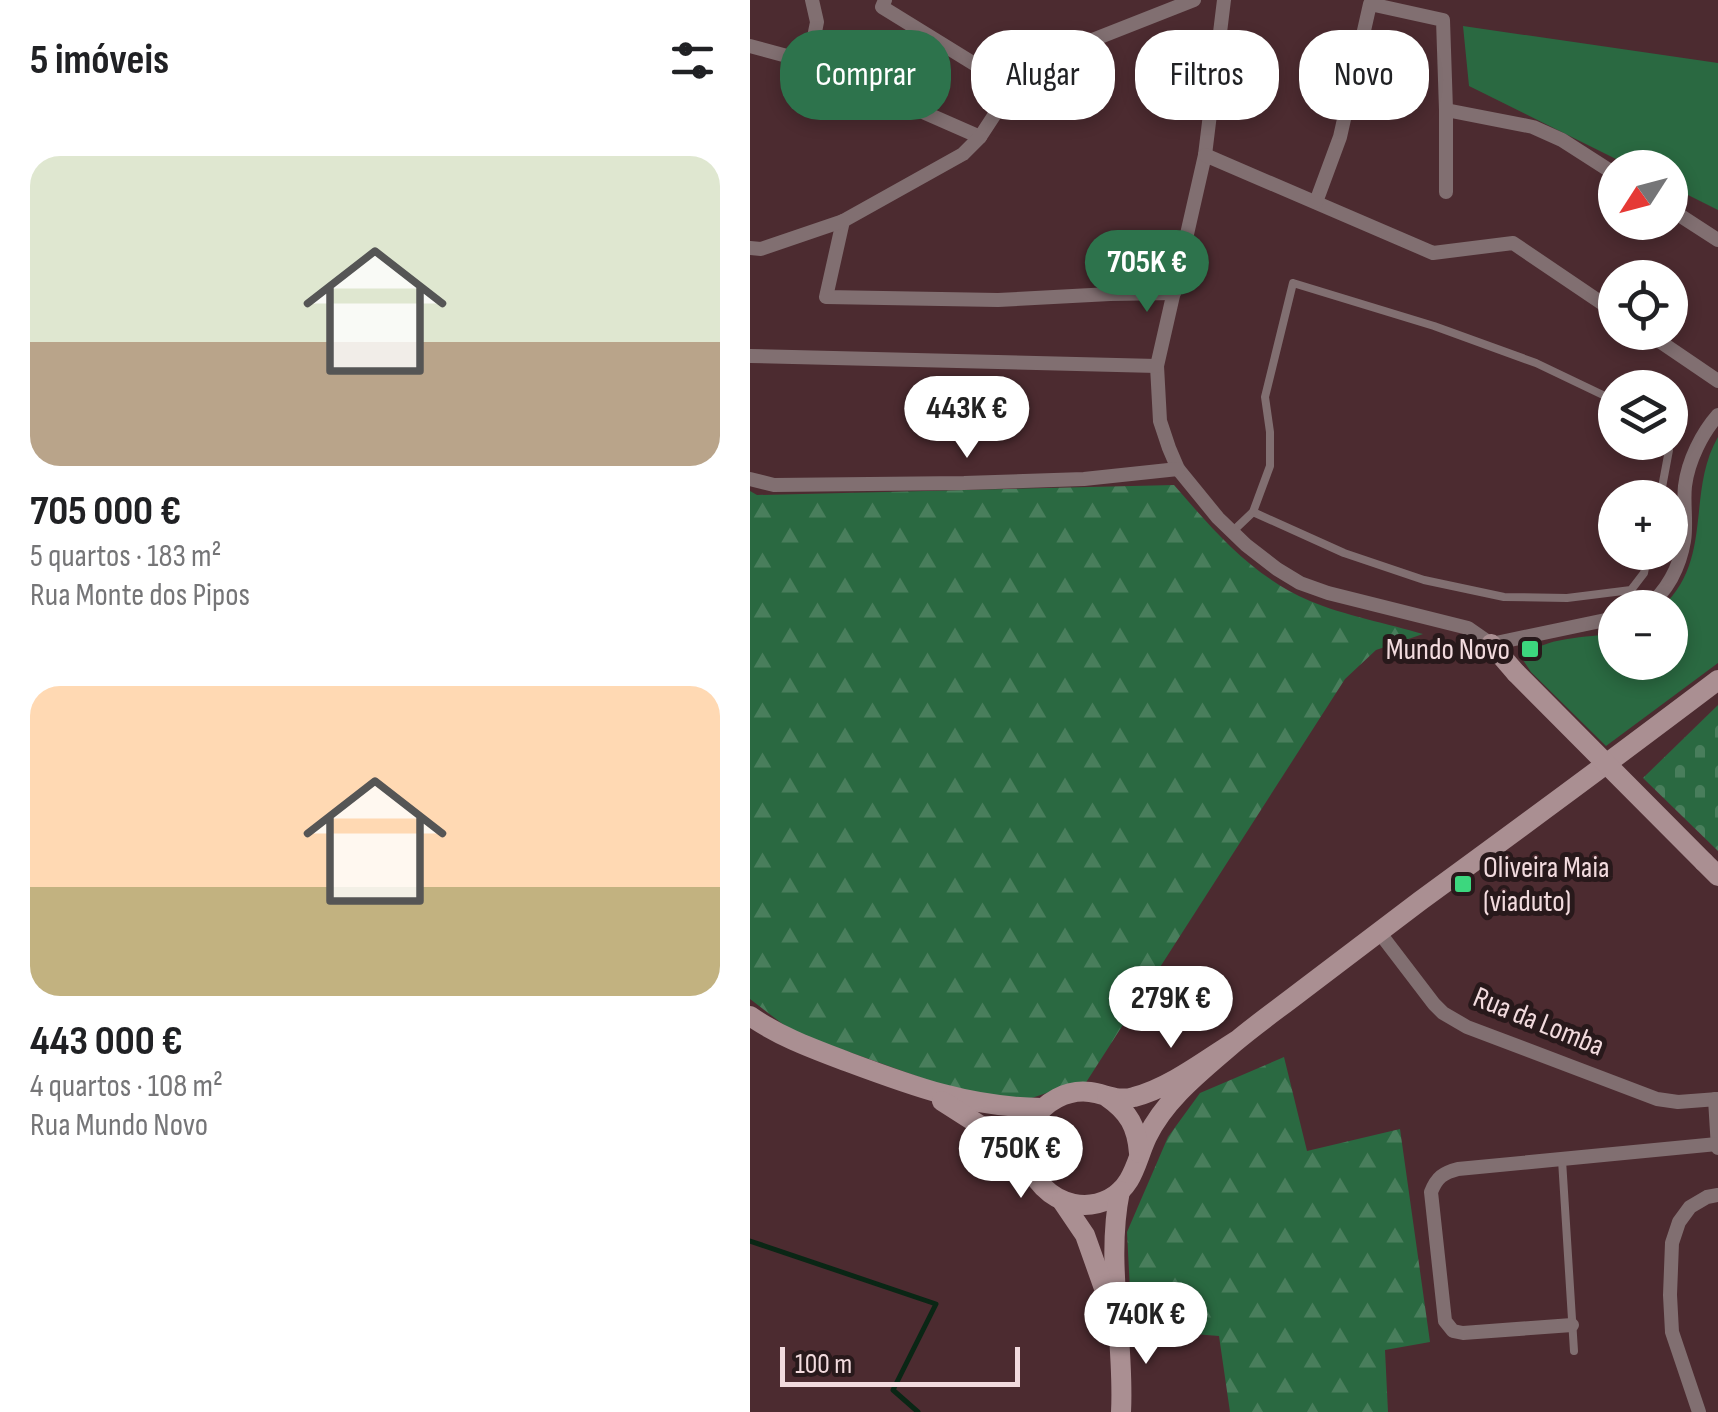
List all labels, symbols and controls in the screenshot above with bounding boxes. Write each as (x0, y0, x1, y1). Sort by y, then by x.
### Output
chip: Comprar (780, 30, 951, 120)
chip: Alugar (971, 30, 1115, 120)
chip: Filtros (1135, 30, 1279, 120)
chip: Novo (1299, 30, 1429, 120)
icon: filters (665, 33, 720, 88)
text: 5 imóveis (30, 35, 169, 86)
north arrow (1598, 150, 1688, 240)
map controls (1598, 150, 1688, 680)
icon: home (285, 221, 465, 401)
pin: 705K € (1066, 230, 1228, 315)
text: 705K € (1107, 243, 1187, 282)
button: locate (1598, 260, 1688, 350)
button: layers (1598, 370, 1688, 460)
pin: 443K € (886, 376, 1048, 461)
text: 443K € (926, 389, 1008, 428)
button: + (1598, 480, 1688, 570)
text: 705 000 € (30, 486, 181, 537)
text: 5 quartos · 183 m² (30, 537, 222, 576)
text: Rua Monte dos Pipos (30, 576, 250, 615)
button: − (1598, 590, 1688, 680)
place label: Mundo Novo (1386, 632, 1510, 668)
marker: Mundo Novo (1519, 638, 1541, 660)
icon: home (285, 751, 465, 931)
place label: Oliveira Maia (viaduto) (1483, 850, 1610, 920)
marker: Oliveira Maia (viaduto) (1452, 873, 1474, 895)
pin: 279K € (1090, 966, 1252, 1051)
text: 279K € (1131, 979, 1211, 1018)
street label: Rua da Lomba (1468, 979, 1609, 1064)
text: 443 000 € (30, 1016, 183, 1067)
text: 4 quartos · 108 m² (30, 1067, 223, 1106)
text: Rua Mundo Novo (30, 1106, 208, 1145)
pin: 750K € (940, 1116, 1102, 1201)
text: 750K € (981, 1129, 1061, 1168)
pin: 740K € (1065, 1282, 1227, 1367)
text: 740K € (1106, 1295, 1186, 1334)
scale bar (780, 1342, 1020, 1386)
text: 100 m (795, 1348, 852, 1381)

